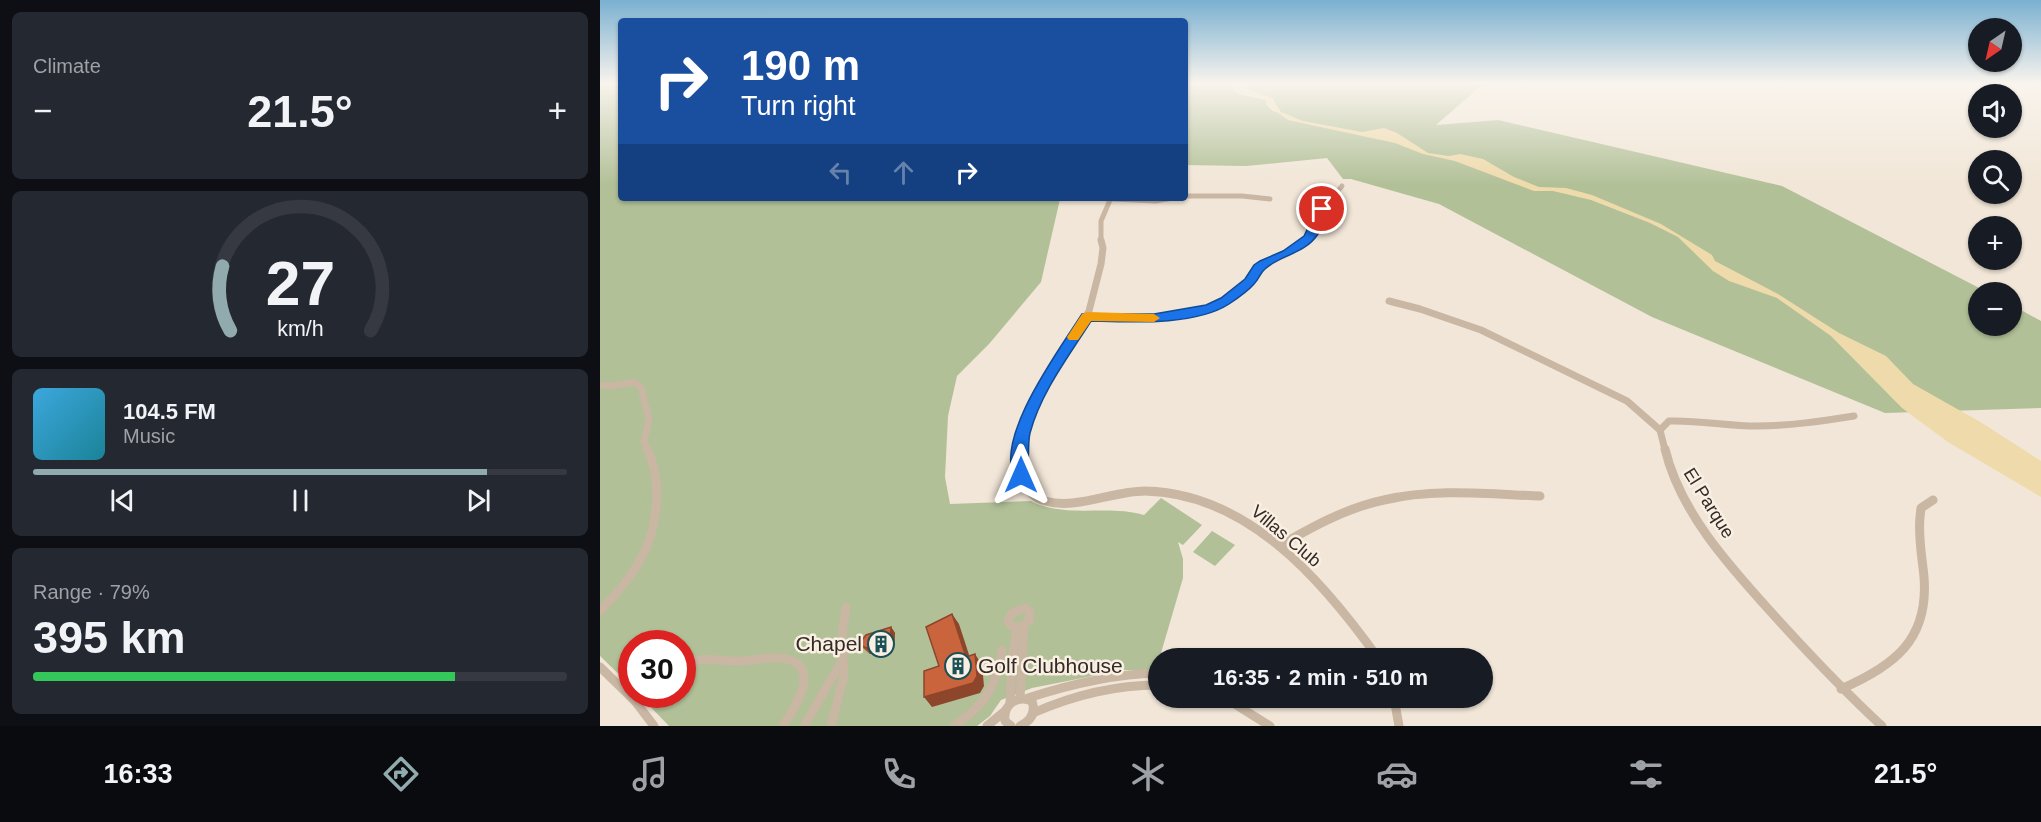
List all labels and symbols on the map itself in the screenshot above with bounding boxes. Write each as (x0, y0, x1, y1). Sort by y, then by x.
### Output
north arrow (1968, 18, 2022, 72)
pin (1296, 183, 1347, 234)
position arrow (989, 443, 1053, 507)
street label: El Parque (1680, 464, 1738, 542)
street label: Villas Club (1247, 501, 1325, 571)
building icon: Chapel (866, 629, 896, 659)
speed limit sign: 30 (618, 630, 696, 708)
place label: Chapel (795, 632, 862, 655)
building icon: Golf Clubhouse (943, 651, 973, 681)
place label: Golf Clubhouse (978, 654, 1123, 677)

